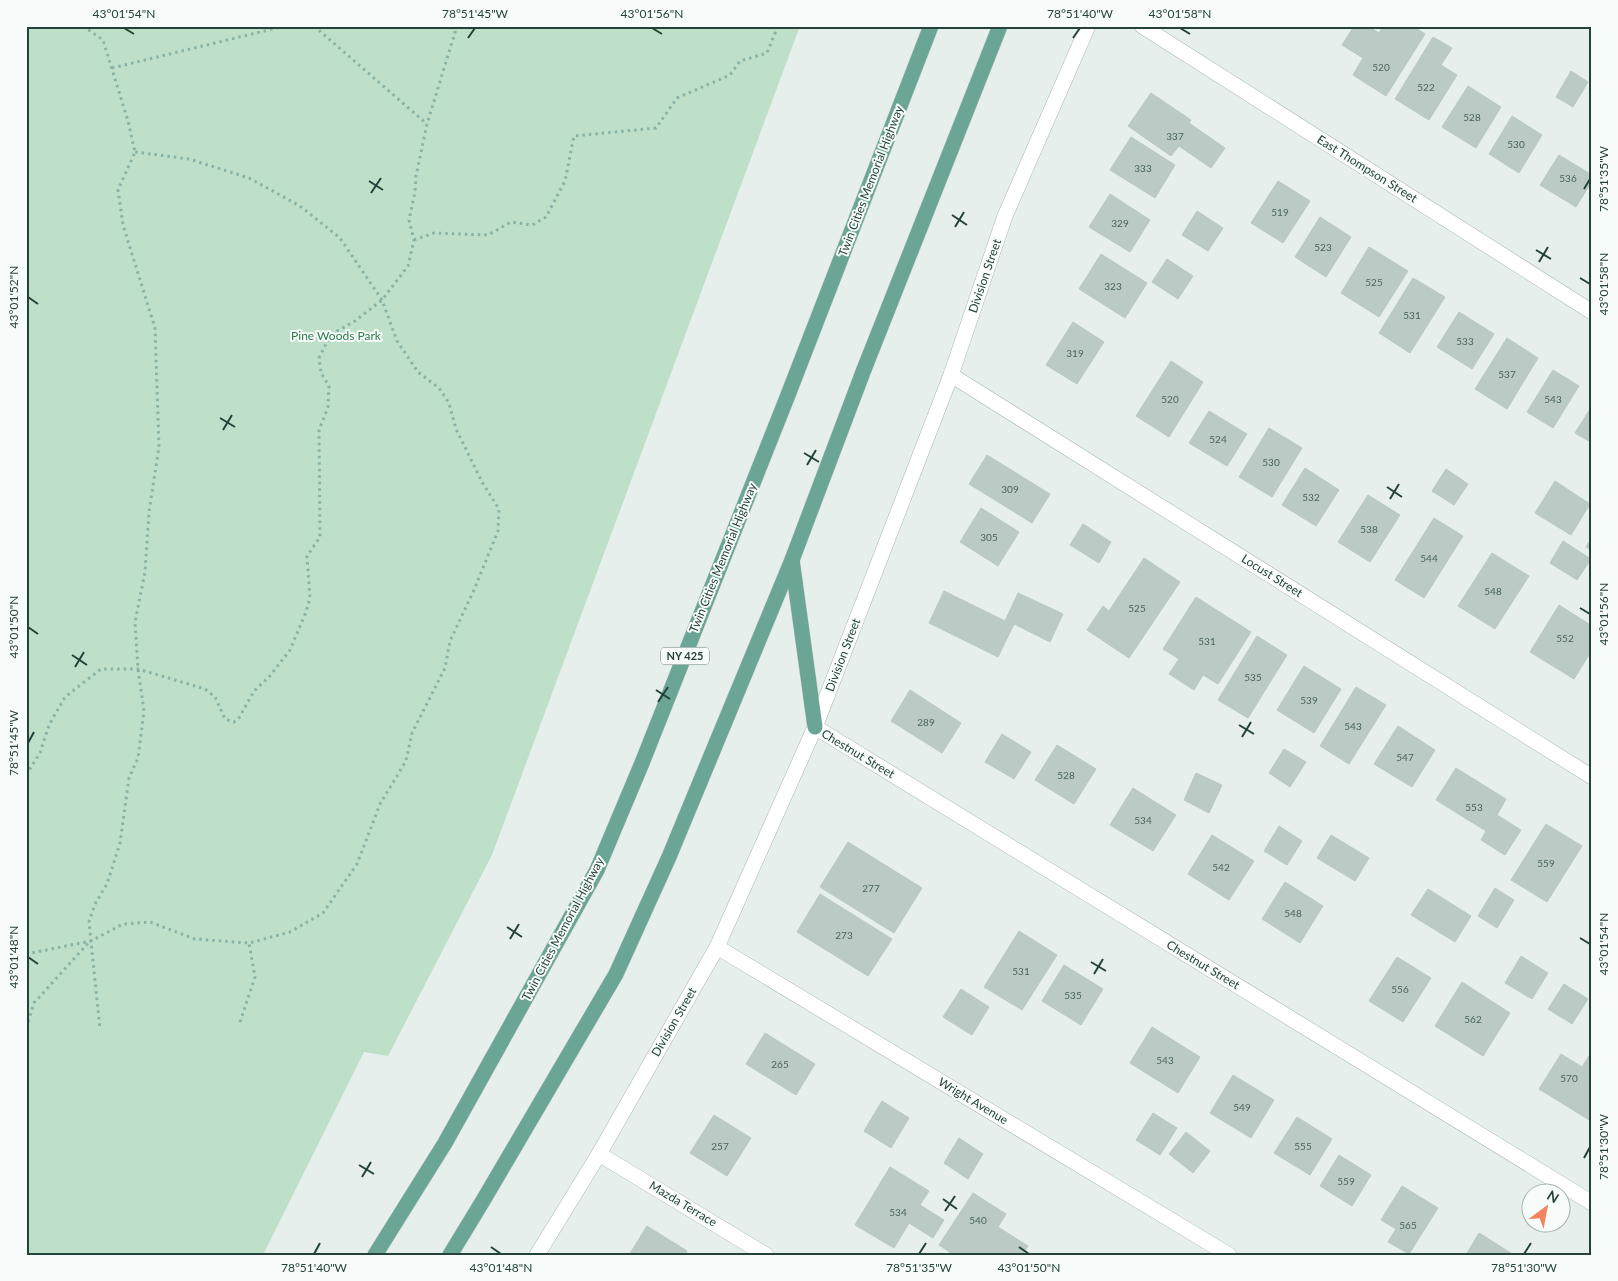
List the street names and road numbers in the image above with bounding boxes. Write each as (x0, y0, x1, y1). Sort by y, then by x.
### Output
street label: Twin Cities Memorial Highway (835, 103, 907, 258)
street label: East Thompson Street (1314, 132, 1421, 206)
street label: Division Street (965, 236, 1004, 315)
street label: Twin Cities Memorial Highway (686, 480, 760, 635)
street label: Locust Street (1239, 551, 1306, 601)
street label: Division Street (822, 615, 864, 694)
road number: NY 425 (661, 648, 709, 664)
street label: Chestnut Street (819, 726, 898, 782)
street label: Twin Cities Memorial Highway (518, 854, 607, 1003)
street label: Chestnut Street (1164, 937, 1243, 993)
street label: Division Street (648, 984, 700, 1059)
street label: Wright Avenue (936, 1074, 1011, 1127)
street label: Mazda Terrace (647, 1178, 720, 1230)

